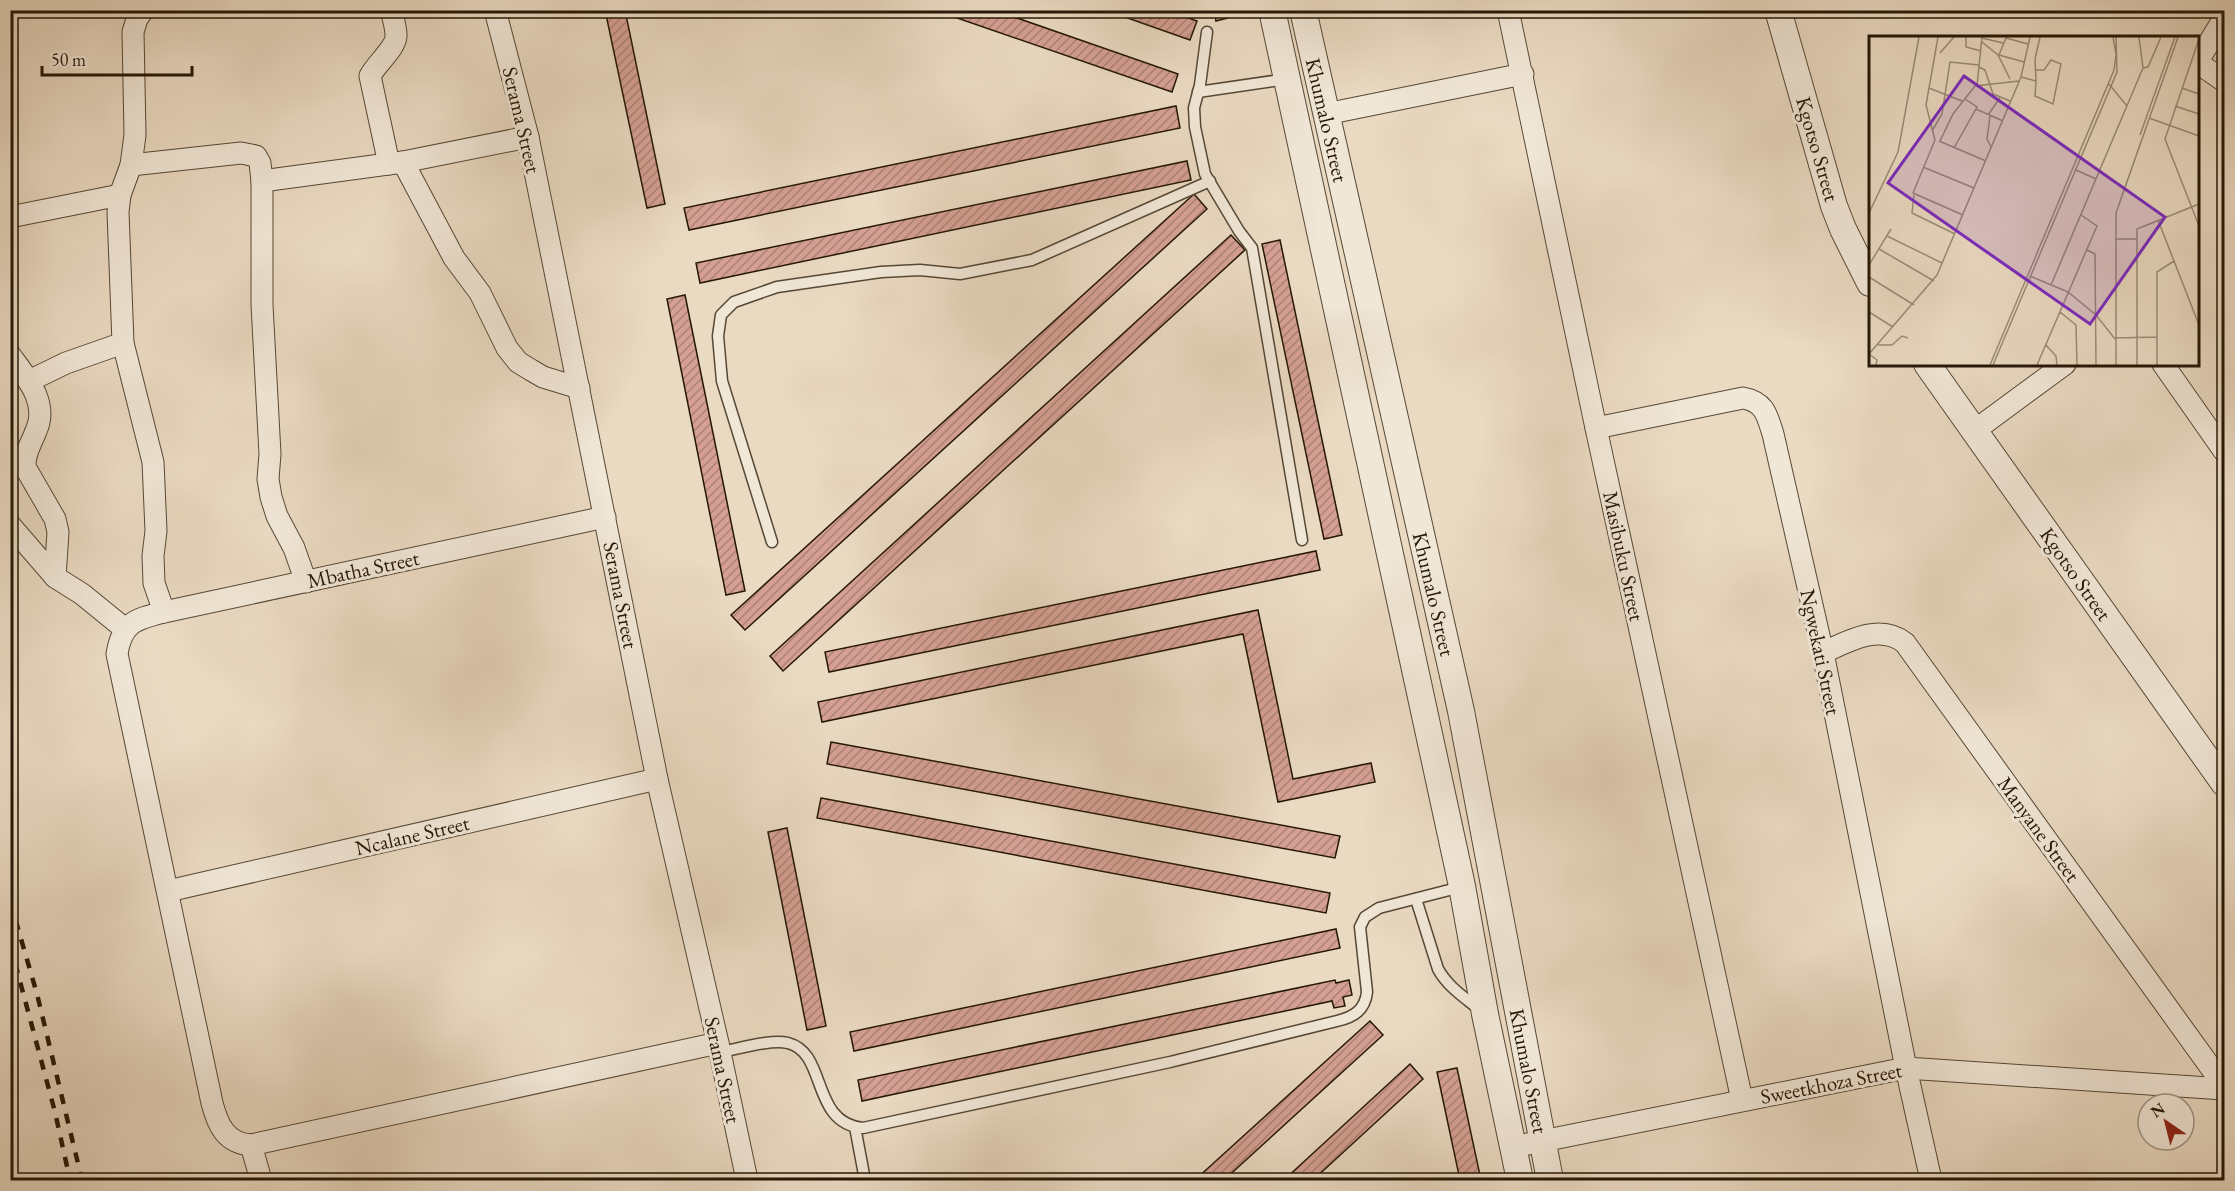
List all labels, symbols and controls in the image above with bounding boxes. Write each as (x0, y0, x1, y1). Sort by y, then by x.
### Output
inset map (1869, 36, 2199, 366)
scale bar (42, 39, 192, 77)
text: 50 m (51, 48, 86, 71)
street label: Khumalo Street (1300, 55, 1354, 185)
street label: Serama Street (497, 64, 547, 176)
street label: Kgotso Street (1790, 93, 1846, 205)
street label: Masibuku Street (1597, 489, 1651, 624)
street label: Kgotso Street (2034, 522, 2118, 626)
street label: Khumalo Street (1407, 529, 1461, 659)
street label: Serama Street (597, 539, 645, 651)
street label: Mbatha Street (305, 544, 422, 594)
street label: Ngwekati Street (1794, 587, 1848, 718)
street label: Manyane Street (1992, 771, 2087, 887)
street label: Ncalane Street (352, 809, 472, 861)
street label: Khumalo Street (1504, 1006, 1554, 1136)
street label: Serama Street (699, 1014, 748, 1126)
street label: Sweetkhoza Street (1758, 1056, 1905, 1110)
north arrow (2136, 1092, 2196, 1152)
text: N (2146, 1098, 2169, 1122)

